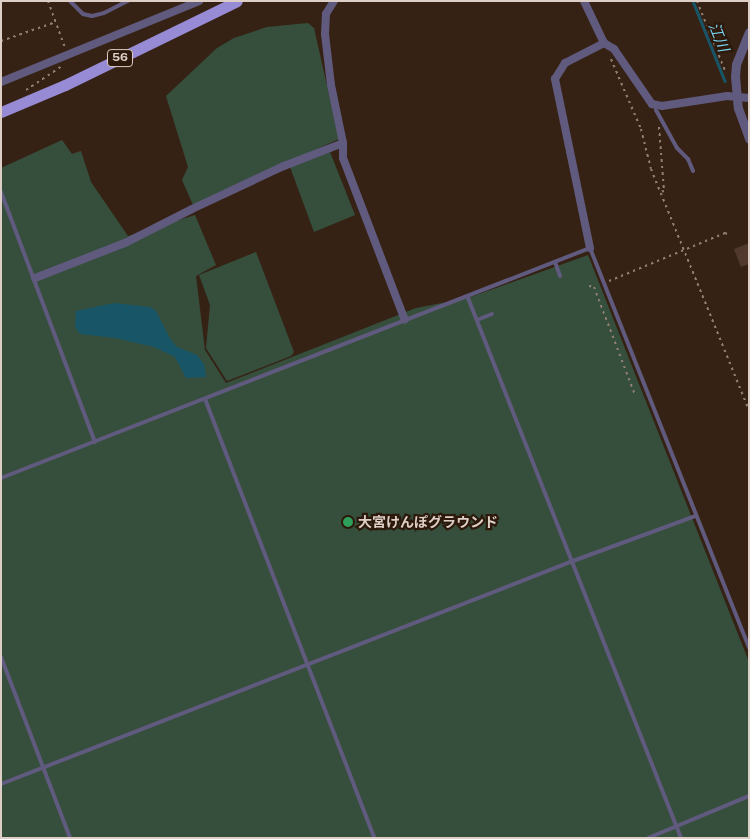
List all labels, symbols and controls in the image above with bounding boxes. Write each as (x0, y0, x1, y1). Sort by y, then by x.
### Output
water label: 江川 (705, 20, 733, 54)
road number: 56 (106, 48, 134, 68)
place label: 大宮けんぽグラウンド (358, 514, 498, 530)
marker: 大宮けんぽグラウンド (342, 516, 354, 528)

